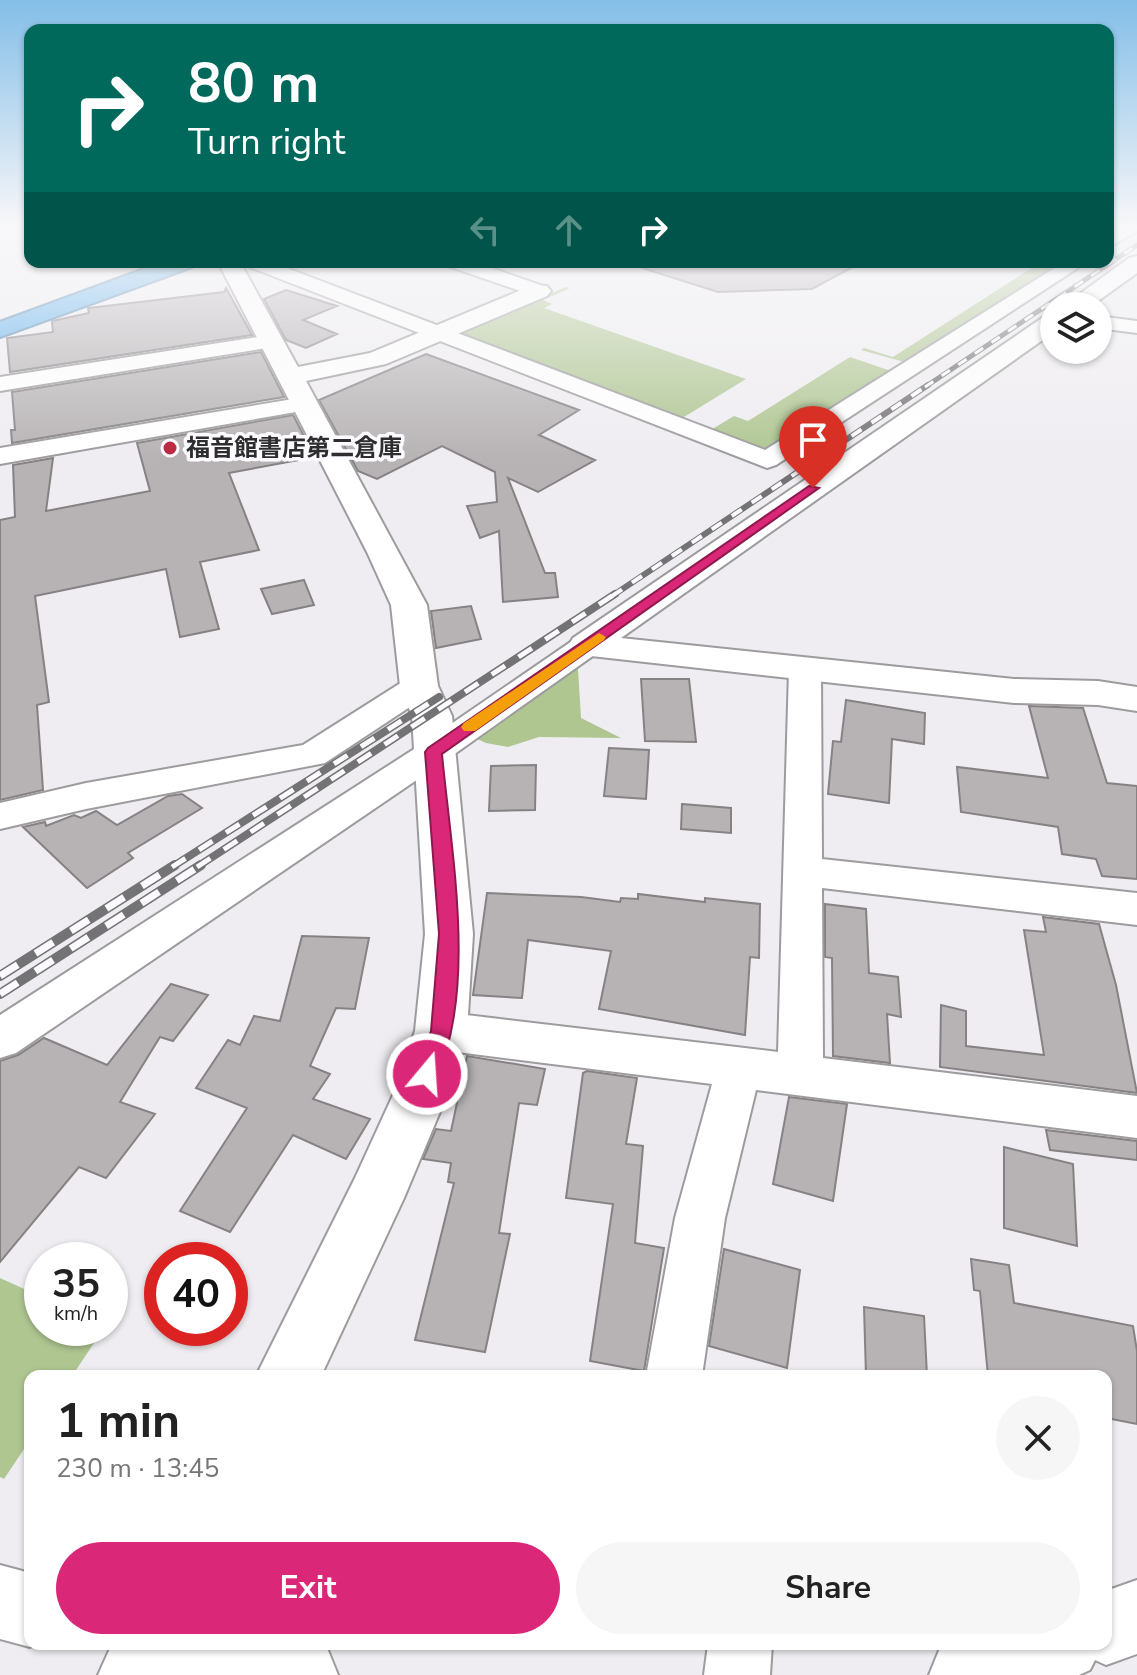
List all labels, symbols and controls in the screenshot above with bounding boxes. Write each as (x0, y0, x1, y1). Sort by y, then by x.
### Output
text: 80 m (188, 45, 319, 122)
icon: right (56, 56, 160, 160)
text: Turn right (188, 118, 345, 167)
icon: left (463, 208, 507, 252)
icon: ahead (547, 208, 591, 252)
icon: right (631, 208, 675, 252)
map controls (1040, 292, 1112, 364)
button: layers (1040, 292, 1112, 364)
pin (779, 406, 847, 488)
icon: arrive (791, 418, 835, 462)
place label: 福音館書店第二倉庫 (186, 432, 402, 464)
marker: 福音館書店第二倉庫 (161, 439, 179, 457)
position arrow (385, 1032, 469, 1116)
speed limit sign: 40 (144, 1242, 248, 1346)
text: 35 (52, 1257, 100, 1311)
text: km/h (54, 1300, 98, 1327)
text: 1 min (56, 1388, 180, 1454)
button: close (996, 1396, 1080, 1480)
text: 230 m · 13:45 (56, 1451, 219, 1486)
button: Exit (56, 1542, 560, 1634)
button: Share (576, 1542, 1080, 1634)

